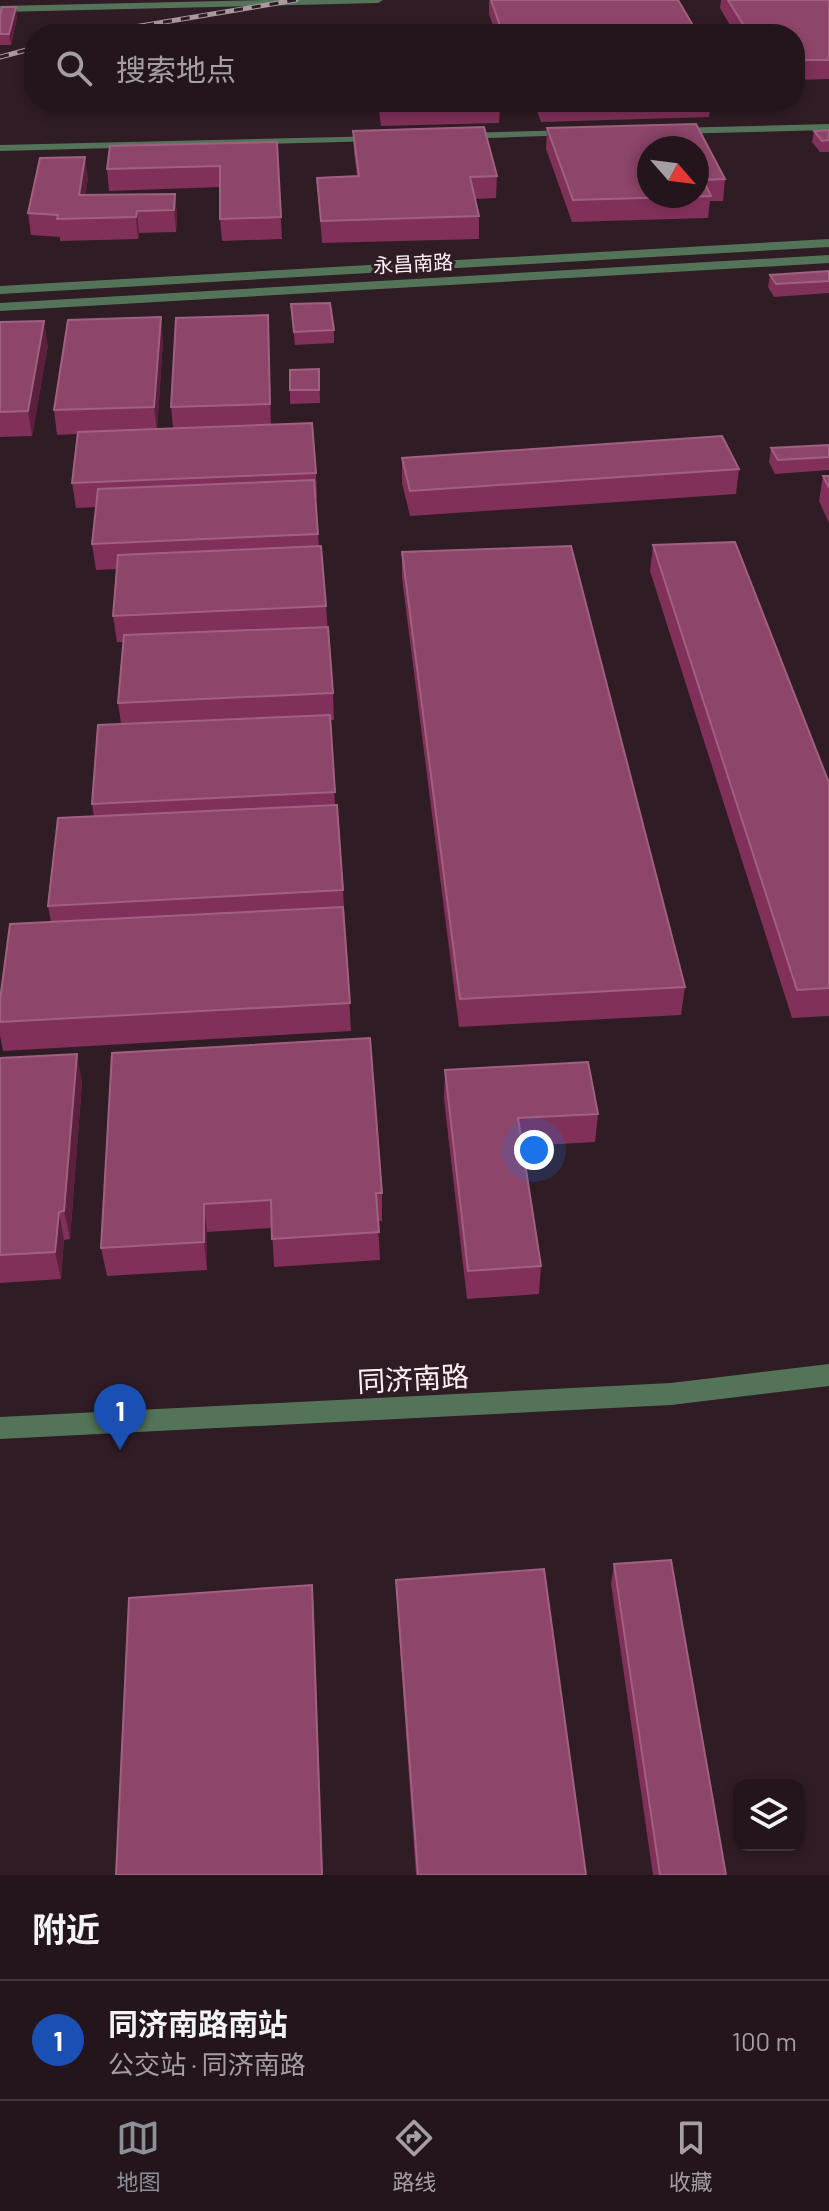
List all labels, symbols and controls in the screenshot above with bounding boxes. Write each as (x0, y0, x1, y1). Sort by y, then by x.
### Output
search box (24, 24, 805, 112)
icon: search (52, 46, 96, 90)
text: 搜索地点 (116, 51, 236, 87)
north arrow (637, 136, 709, 208)
street label: 永昌南路 (372, 249, 454, 277)
your location (514, 1130, 554, 1170)
street label: 同济南路 (356, 1358, 470, 1398)
pin: 1 (94, 1384, 146, 1450)
map controls (733, 1779, 805, 1851)
button: layers (733, 1779, 805, 1851)
text: 附近 (32, 1908, 100, 1949)
text: 同济南路南站 (108, 2005, 288, 2041)
text: 1 (53, 2025, 63, 2056)
text: 100 m (732, 2025, 797, 2056)
text: 公交站 · 同济南路 (108, 2048, 306, 2079)
tab: 地图 (116, 2116, 160, 2196)
tab: 路线 (392, 2116, 437, 2196)
tab: 收藏 (669, 2116, 713, 2196)

